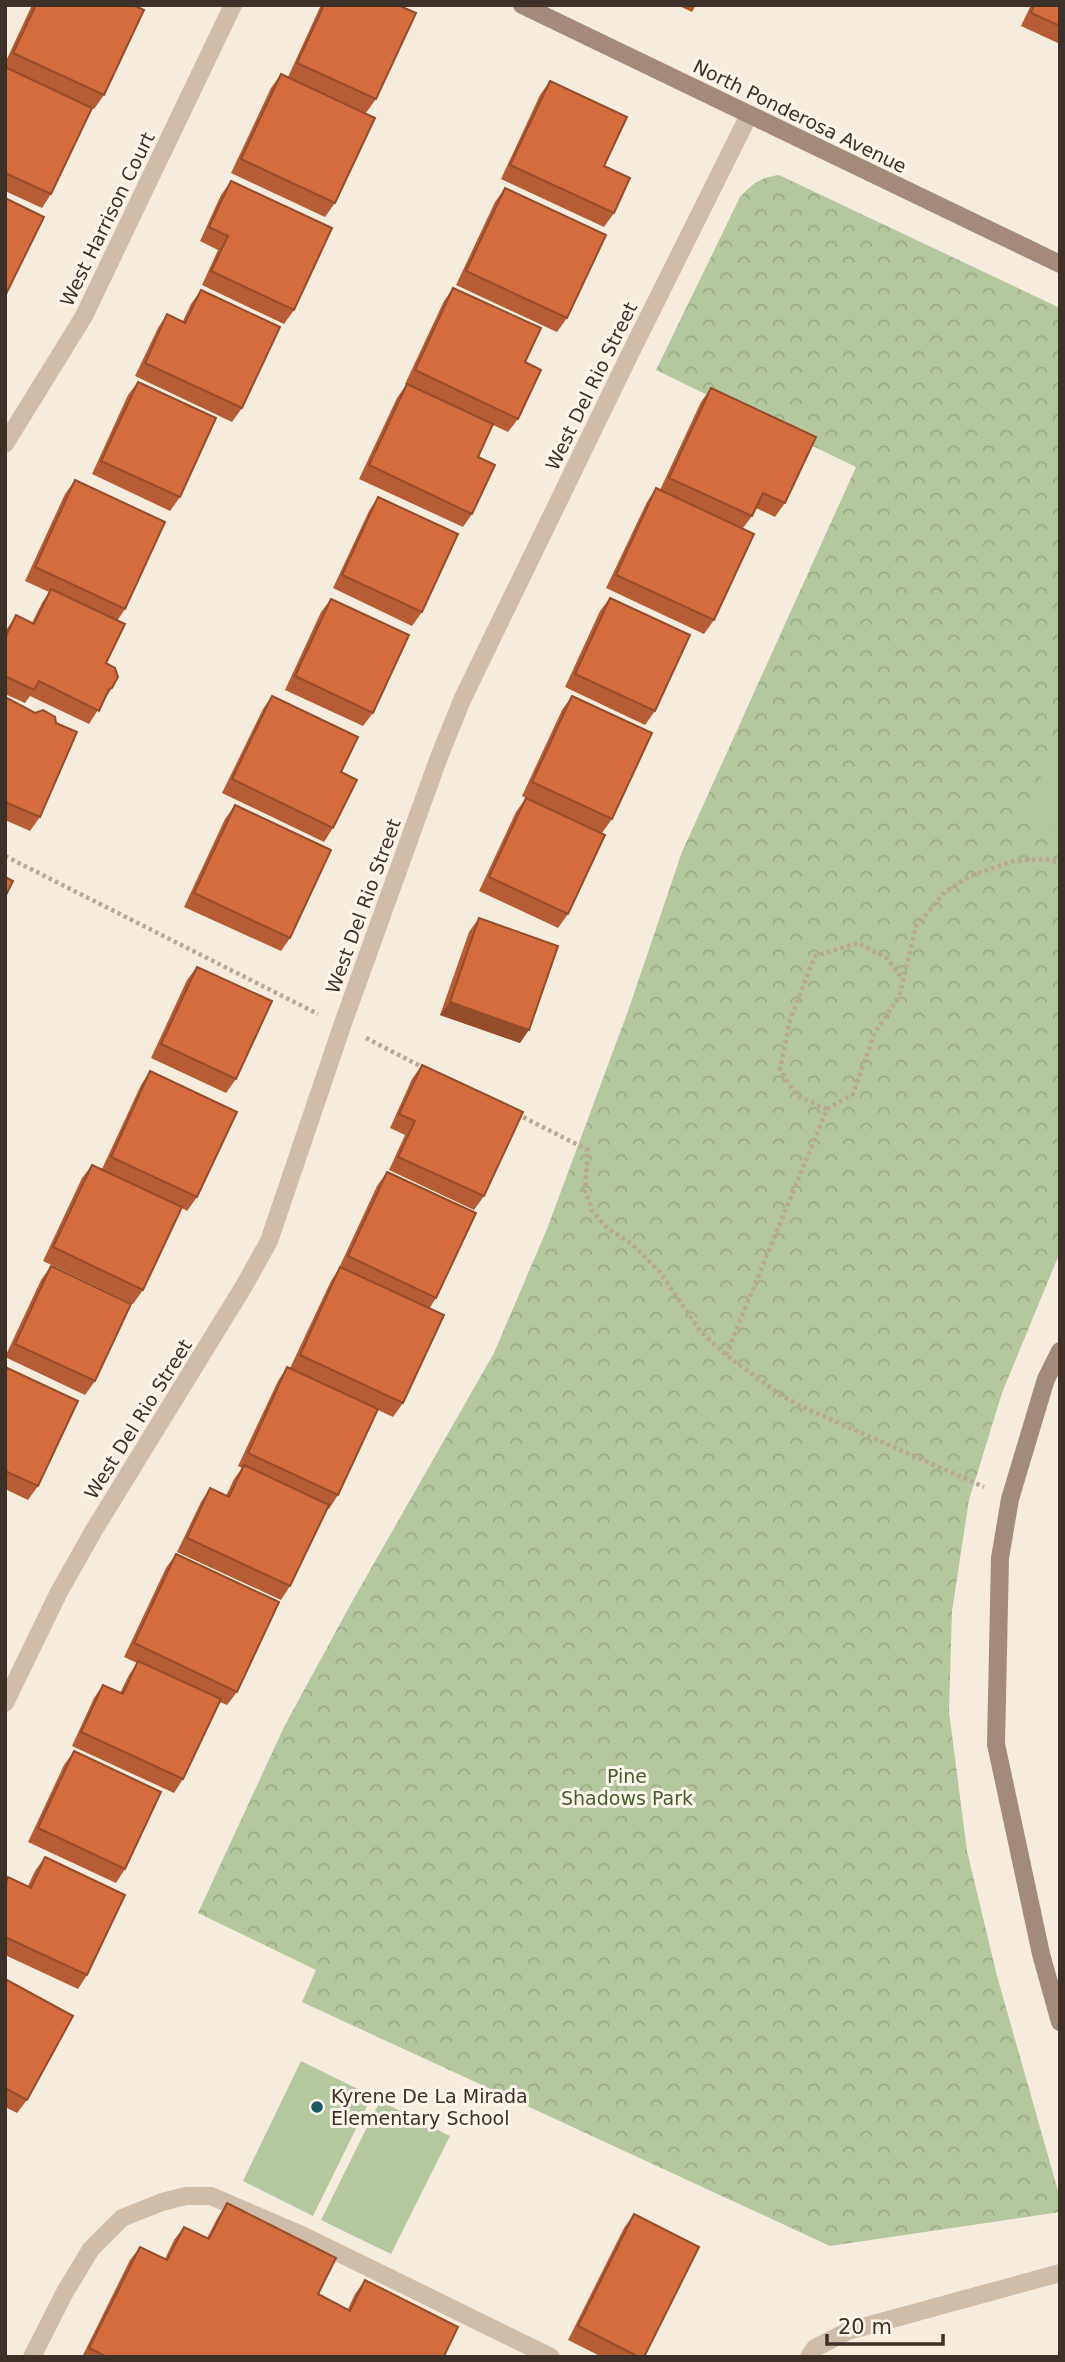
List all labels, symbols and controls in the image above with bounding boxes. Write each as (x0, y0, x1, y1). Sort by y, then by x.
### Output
street label: North Ponderosa Avenue (690, 55, 910, 177)
street label: West Harrison Court (55, 128, 159, 310)
street label: West Del Rio Street (541, 298, 641, 474)
street label: West Del Rio Street (321, 816, 405, 996)
street label: West Del Rio Street (80, 1335, 196, 1503)
park label: Pine Shadows Park (561, 1765, 693, 1809)
place label: Kyrene De La Mirada Elementary School (331, 2085, 528, 2129)
marker: Kyrene De La Mirada Elementary School (309, 2099, 325, 2115)
scale bar (827, 2302, 942, 2346)
text: 20 m (838, 2315, 892, 2339)

